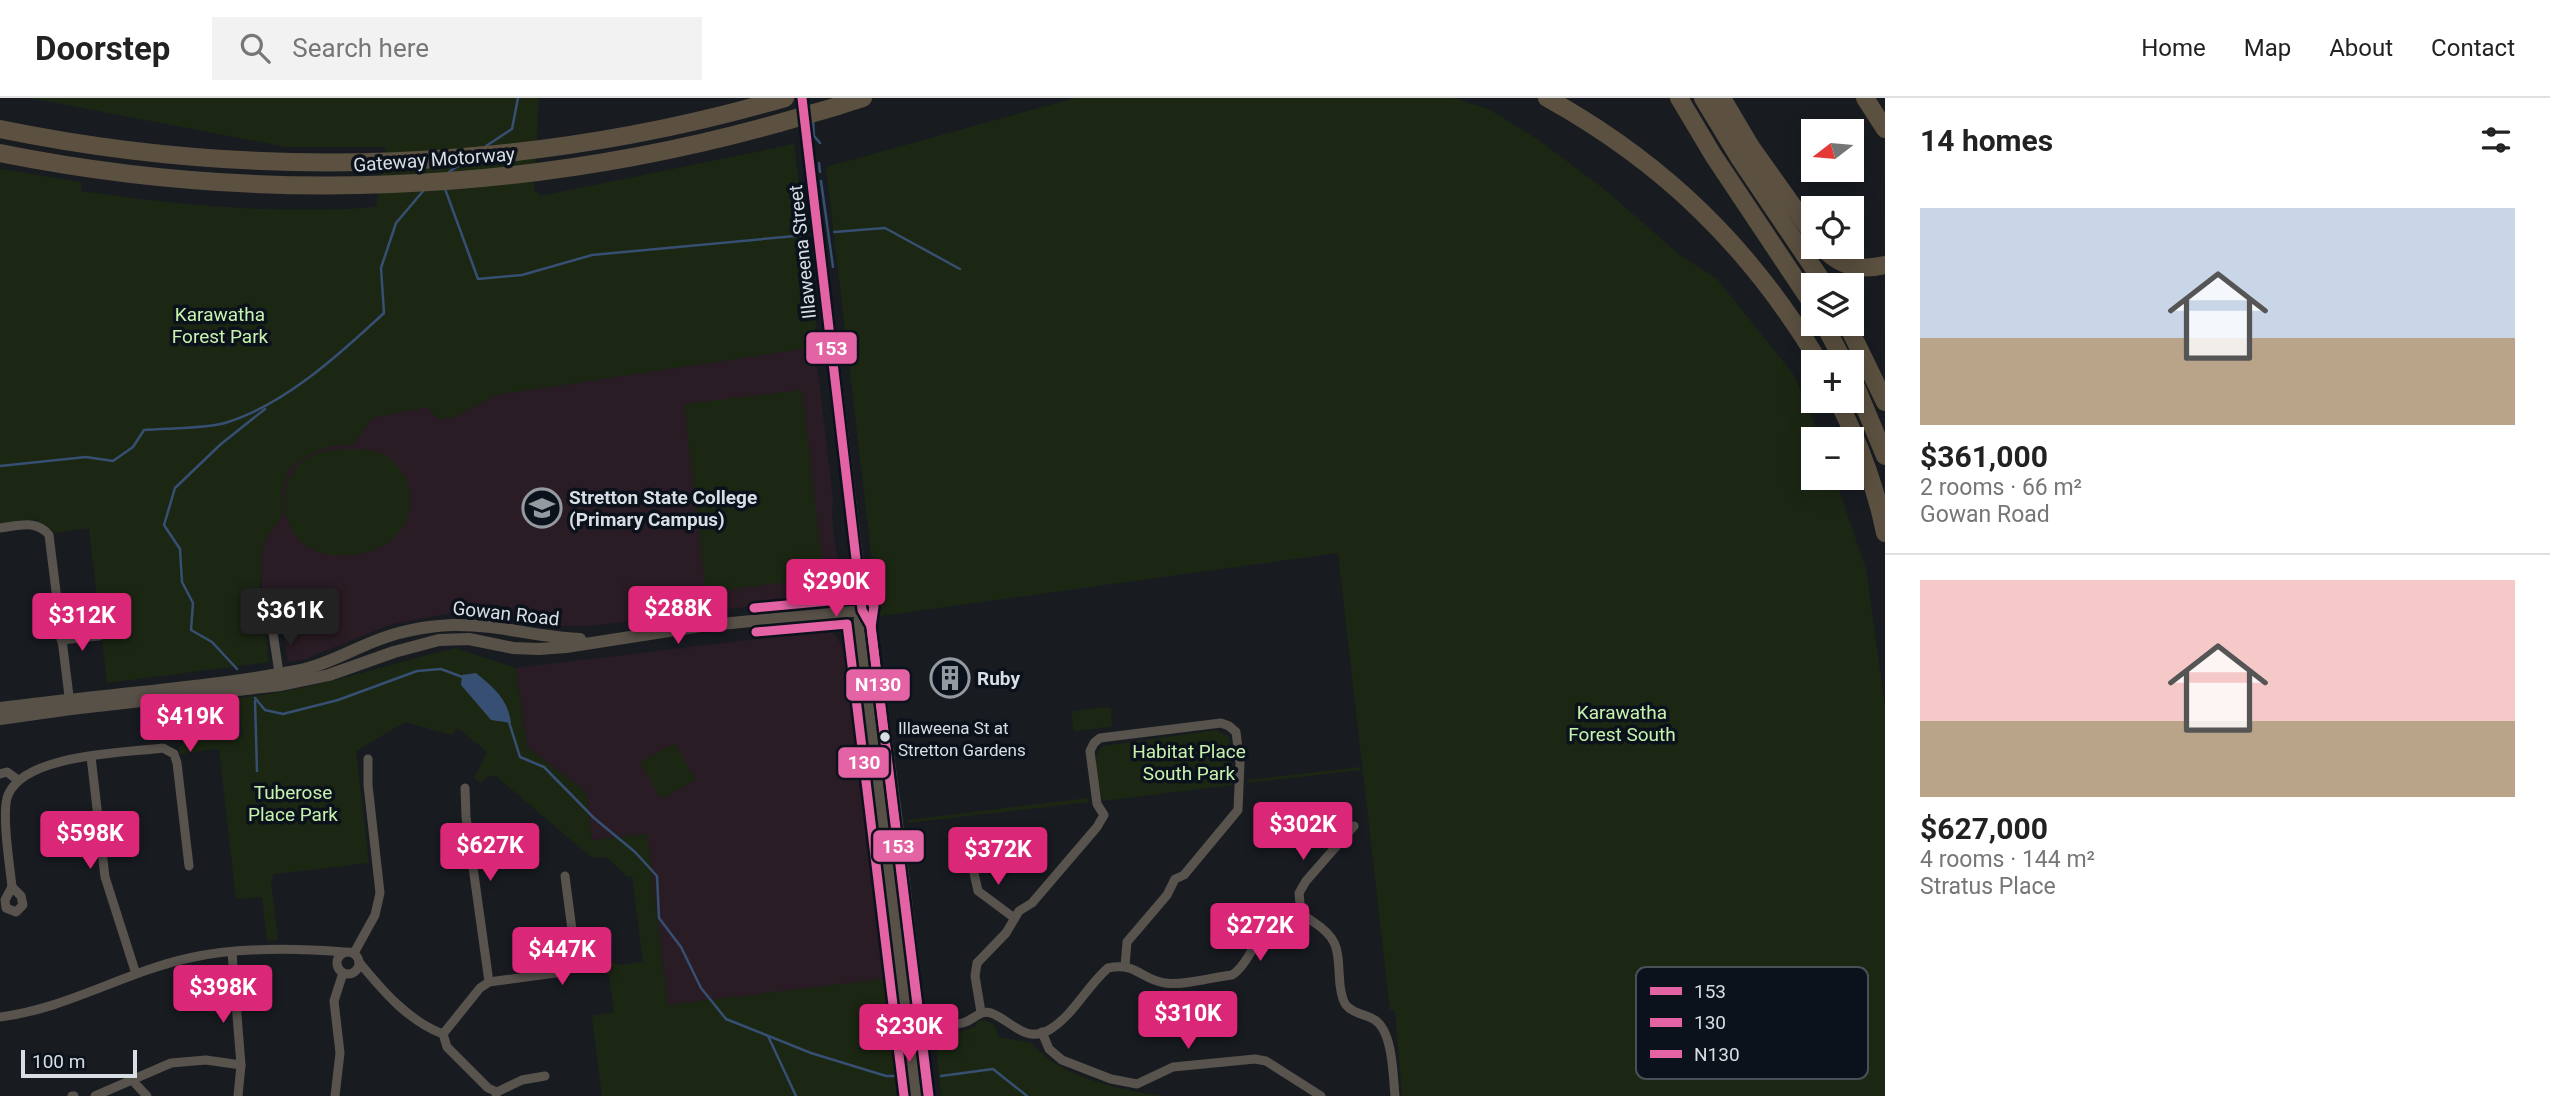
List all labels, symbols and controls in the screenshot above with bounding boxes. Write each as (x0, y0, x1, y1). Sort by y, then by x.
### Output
search box (212, 17, 702, 80)
text: Doorstep (35, 29, 170, 68)
icon: search (236, 29, 274, 67)
text: Search here (292, 33, 429, 63)
text: Home (2141, 34, 2206, 62)
text: Map (2244, 34, 2291, 62)
text: About (2329, 34, 2393, 62)
text: Contact (2431, 34, 2515, 62)
north arrow (1801, 119, 1864, 182)
map controls (1801, 119, 1864, 490)
icon: filters (2477, 121, 2515, 159)
text: 14 homes (1920, 123, 2053, 158)
street label: Gateway Motorway (352, 142, 516, 177)
street label: Illaweena Street (784, 184, 821, 320)
button: locate (1801, 196, 1864, 259)
icon: home (2155, 253, 2281, 379)
button: layers (1801, 273, 1864, 336)
park label: Karawatha Forest Park (172, 303, 269, 348)
line badge: 153 (805, 331, 858, 365)
text: 153 (815, 337, 847, 360)
button: + (1801, 350, 1864, 413)
button: − (1801, 427, 1864, 490)
text: $361,000 (1920, 439, 2048, 474)
text: 2 rooms · 66 m² (1920, 474, 2082, 501)
place label: Stretton State College (Primary Campus) (569, 486, 757, 531)
school or university icon: Stretton State College (Primary Campus) (521, 487, 563, 529)
text: Gowan Road (1920, 501, 2050, 528)
pin: $290K (787, 560, 885, 619)
text: $290K (802, 568, 870, 595)
pin: $288K (629, 587, 727, 646)
pin: $361K (241, 588, 339, 648)
pin: $312K (33, 594, 131, 653)
text: $288K (644, 595, 712, 622)
street label: Gowan Road (451, 596, 560, 631)
text: $361K (256, 597, 324, 624)
text: $312K (48, 602, 116, 629)
icon: home (2155, 625, 2281, 751)
building icon: Ruby (929, 657, 971, 699)
place label: Ruby (977, 667, 1020, 690)
line badge: N130 (845, 668, 911, 702)
text: N130 (855, 673, 901, 696)
pin: $419K (141, 694, 239, 754)
park label: Karawatha Forest South (1568, 701, 1676, 746)
text: $419K (156, 703, 224, 730)
place label: Illaweena St at Stretton Gardens (898, 718, 1026, 760)
marker: Illaweena St at Stretton Gardens (878, 730, 892, 744)
park label: Habitat Place South Park (1132, 740, 1246, 785)
line badge: 130 (837, 746, 890, 779)
text: 130 (848, 751, 880, 774)
park label: Tuberose Place Park (248, 781, 338, 826)
pin: $302K (1254, 802, 1352, 862)
text: $302K (1269, 811, 1337, 838)
text: $627,000 (1920, 811, 2048, 846)
pin: $598K (41, 812, 139, 871)
text: $598K (56, 820, 124, 847)
pin: $627K (441, 824, 539, 883)
pin: $372K (949, 828, 1047, 887)
line badge: 153 (872, 829, 925, 863)
text: $627K (456, 832, 524, 859)
text: 153 (882, 835, 914, 858)
text: $372K (964, 836, 1032, 863)
text: 4 rooms · 144 m² (1920, 846, 2095, 873)
text: Stratus Place (1920, 873, 2056, 900)
pin: $272K (1211, 904, 1309, 963)
text: $272K (1226, 912, 1294, 939)
pin: $447K (513, 928, 611, 987)
text: $447K (528, 936, 596, 963)
pin: $398K (174, 965, 272, 1025)
legend (1636, 967, 1868, 1079)
text: $398K (189, 974, 257, 1001)
text: 153 (1694, 980, 1726, 1003)
pin: $310K (1139, 992, 1237, 1051)
text: $310K (1154, 1000, 1222, 1027)
pin: $230K (860, 1004, 958, 1064)
text: 130 (1694, 1011, 1726, 1034)
text: $230K (875, 1013, 943, 1040)
text: N130 (1694, 1043, 1740, 1066)
scale bar (21, 1047, 136, 1079)
text: 100 m (32, 1050, 85, 1073)

